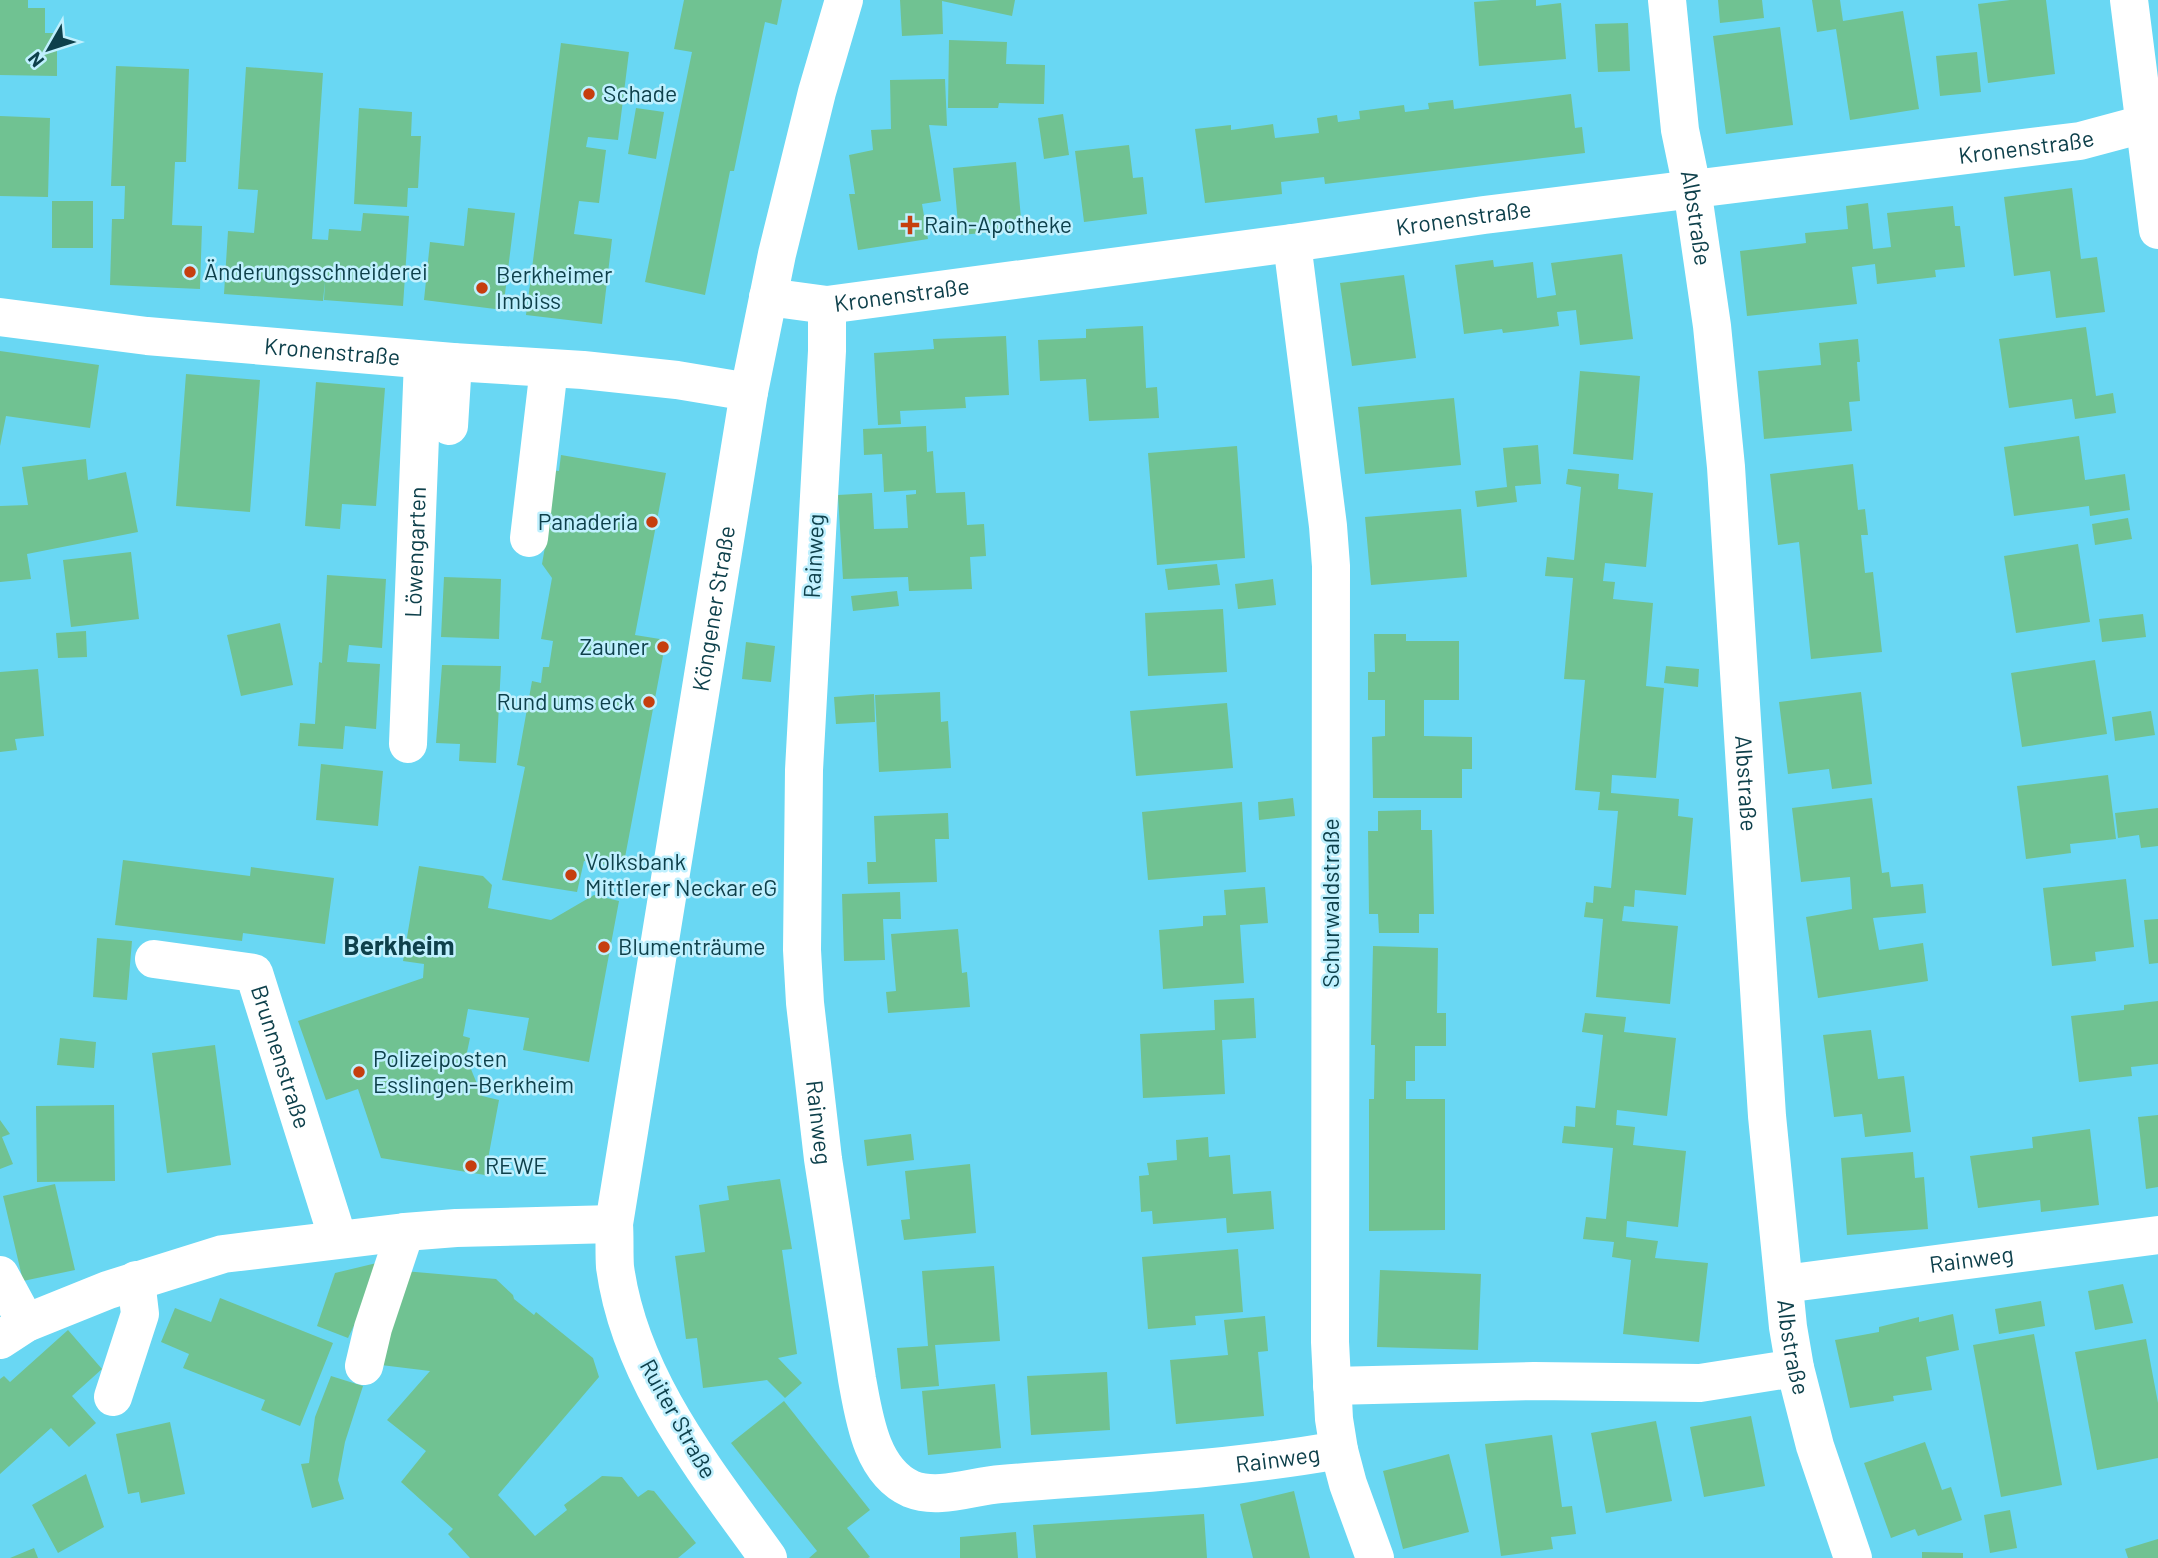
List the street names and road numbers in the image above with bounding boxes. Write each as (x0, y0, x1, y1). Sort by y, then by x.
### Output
street label: Kronenstraße (1957, 123, 2097, 169)
street label: Albstraße (1676, 167, 1718, 267)
street label: Kronenstraße (1394, 194, 1533, 241)
street label: Kronenstraße (832, 271, 971, 317)
street label: Kronenstraße (263, 331, 401, 370)
street label: Löwengarten (398, 486, 431, 618)
street label: Rainweg (797, 513, 829, 599)
street label: Köngener Straße (686, 523, 740, 693)
street label: Albstraße (1730, 734, 1764, 832)
street label: Schurwaldstraße (1316, 818, 1344, 988)
street label: Brunnenstraße (246, 981, 317, 1132)
street label: Rainweg (801, 1079, 839, 1166)
street label: Rainweg (1927, 1239, 2015, 1278)
street label: Albstraße (1772, 1298, 1816, 1398)
street label: Ruiter Straße (635, 1354, 723, 1483)
street label: Rainweg (1234, 1439, 1322, 1478)

